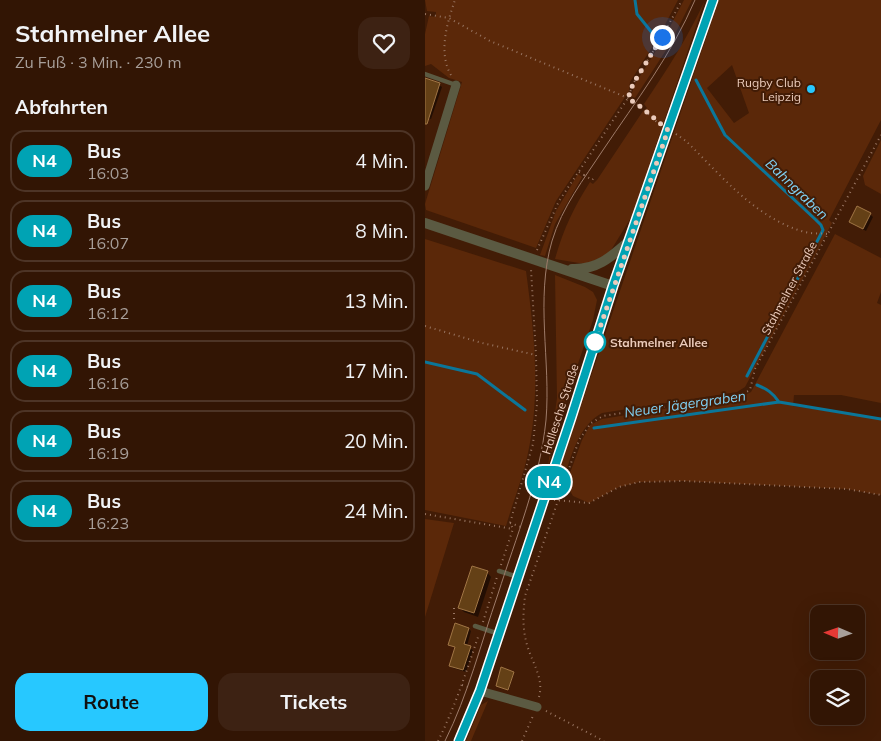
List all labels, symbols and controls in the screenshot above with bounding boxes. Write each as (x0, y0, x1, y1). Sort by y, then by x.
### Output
button: heart (358, 17, 410, 69)
text: Stahmelner Allee (15, 18, 210, 48)
your location (650, 25, 675, 50)
text: Zu Fuß · 3 Min. · 230 m (15, 52, 181, 72)
place label: Rugby Club Leipzig (737, 75, 801, 104)
marker: Rugby Club Leipzig (805, 83, 817, 95)
text: Abfahrten (15, 95, 108, 119)
text: Bus (87, 139, 121, 163)
text: N4 (32, 149, 57, 172)
text: 4 Min. (355, 149, 408, 173)
water label: Bahngraben (762, 155, 832, 223)
text: 16:03 (87, 163, 129, 183)
text: Bus (87, 209, 121, 233)
text: N4 (32, 219, 57, 242)
text: 8 Min. (355, 219, 408, 243)
text: 16:07 (87, 233, 129, 253)
street label: Stahmelner Straße (758, 238, 820, 338)
text: Bus (87, 279, 121, 303)
text: N4 (32, 289, 57, 312)
text: 13 Min. (344, 289, 408, 313)
text: 16:12 (87, 303, 129, 323)
marker: Stahmelner Allee (584, 331, 606, 353)
place label: Stahmelner Allee (610, 335, 708, 350)
text: Bus (87, 349, 121, 373)
text: N4 (32, 359, 57, 382)
text: 17 Min. (344, 359, 408, 383)
street label: Hallesche Straße (538, 362, 582, 456)
text: 16:16 (87, 373, 129, 393)
water label: Neuer Jägergraben (623, 387, 747, 421)
text: Bus (87, 419, 121, 443)
text: N4 (32, 429, 57, 452)
text: 20 Min. (344, 429, 408, 453)
text: 16:19 (87, 443, 129, 463)
line badge: N4 (527, 466, 571, 498)
text: N4 (537, 470, 561, 493)
text: Bus (87, 489, 121, 513)
text: N4 (32, 499, 57, 522)
text: 24 Min. (344, 499, 408, 523)
text: 16:23 (87, 513, 129, 533)
north arrow (810, 605, 865, 660)
map controls (810, 605, 865, 725)
button: layers (810, 670, 865, 725)
button: Route (15, 673, 208, 731)
button: Tickets (218, 673, 410, 731)

